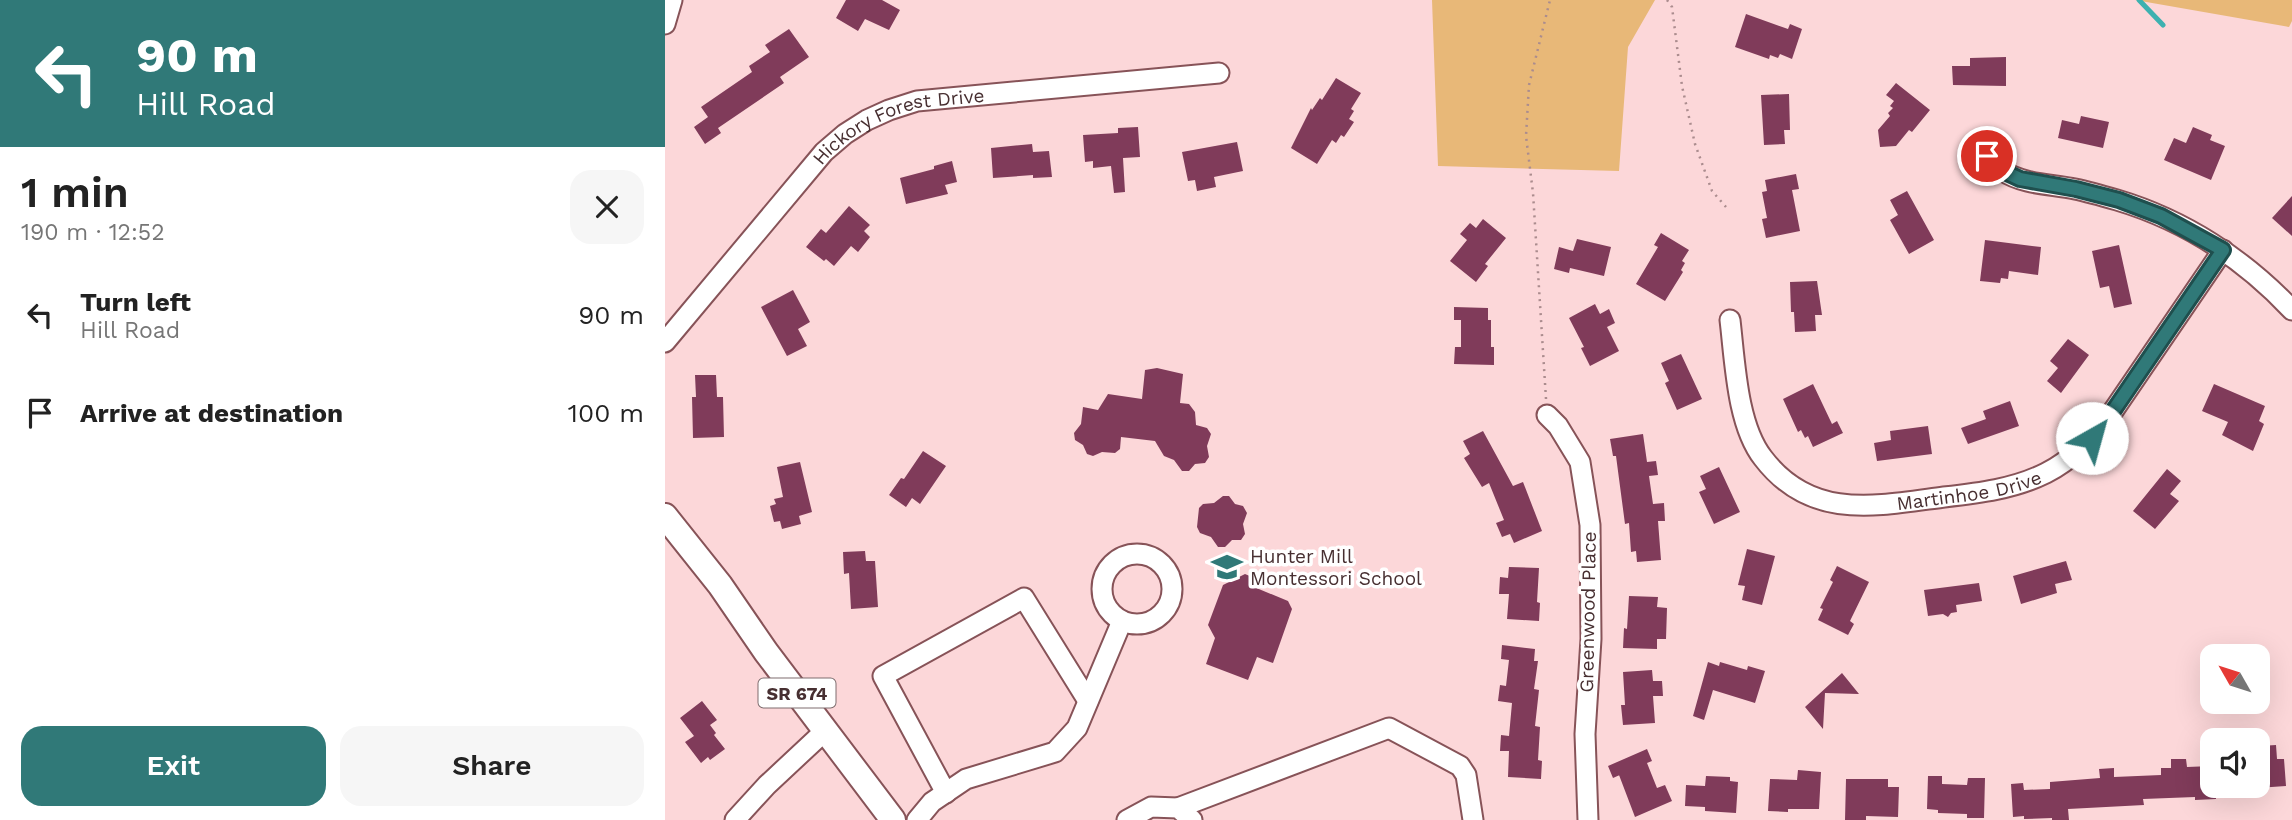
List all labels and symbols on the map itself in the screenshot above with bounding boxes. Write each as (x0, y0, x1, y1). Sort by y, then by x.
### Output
street label: Hickory Forest Drive (807, 83, 985, 169)
pin (1957, 126, 2017, 186)
position arrow (2055, 401, 2129, 475)
street label: Martinhoe Drive (1895, 465, 2045, 515)
street label: Greenwood Place (1575, 531, 1601, 693)
place label: Hunter Mill Montessori School (1250, 545, 1422, 590)
school or university icon: Hunter Mill Montessori School (1210, 550, 1244, 584)
north arrow (2200, 644, 2270, 714)
road number: SR 674 (759, 678, 835, 708)

